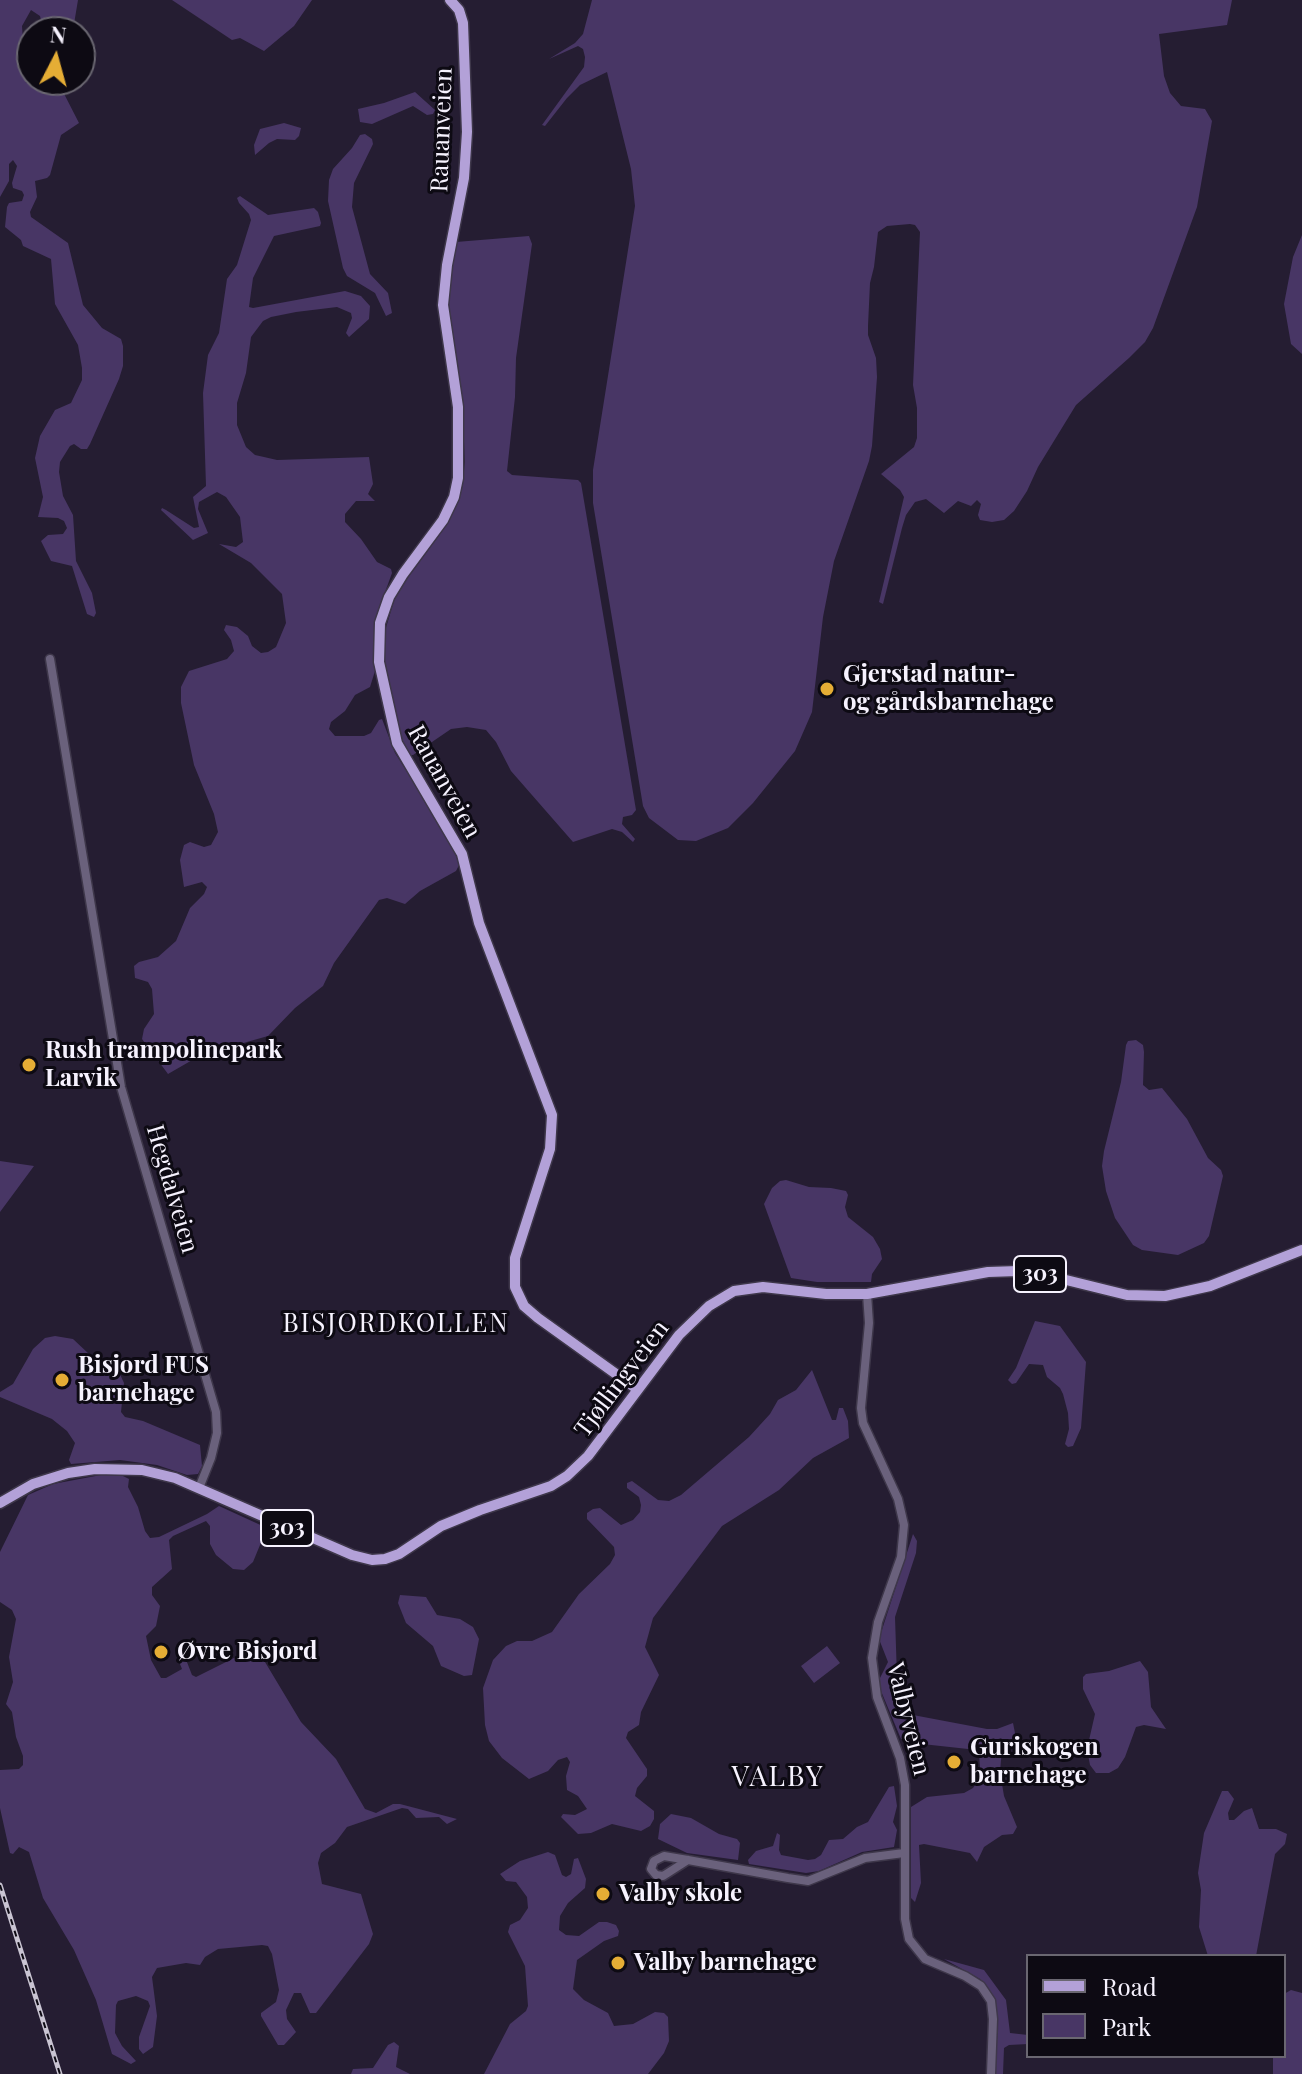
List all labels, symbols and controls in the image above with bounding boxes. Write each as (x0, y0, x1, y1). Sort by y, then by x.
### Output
north arrow (16, 16, 96, 96)
text: N (49, 18, 68, 50)
street label: Rauanveien (425, 67, 459, 193)
place label: Gjerstad natur- og gårdsbarnehage (843, 661, 1054, 717)
marker: Gjerstad natur- og gårdsbarnehage (818, 680, 836, 698)
street label: Rauanveien (401, 720, 487, 844)
place label: Rush trampolinepark Larvik (45, 1037, 282, 1093)
marker: Rush trampolinepark Larvik (20, 1056, 38, 1074)
street label: Hegdalveien (140, 1121, 204, 1257)
road number: 303 (1014, 1256, 1066, 1292)
district label: BISJORDKOLLEN (282, 1308, 510, 1340)
street label: Tjøllingveien (569, 1315, 675, 1443)
place label: Bisjord FUS barnehage (78, 1352, 209, 1408)
marker: Bisjord FUS barnehage (53, 1371, 71, 1389)
road number: 303 (261, 1510, 313, 1546)
place label: Øvre Bisjord (177, 1638, 317, 1666)
marker: Øvre Bisjord (152, 1643, 170, 1661)
street label: Valbyveien (880, 1660, 936, 1778)
place label: Guriskogen barnehage (970, 1734, 1099, 1790)
marker: Guriskogen barnehage (945, 1753, 963, 1771)
district label: VALBY (732, 1760, 824, 1794)
place label: Valby skole (619, 1880, 742, 1908)
marker: Valby skole (594, 1885, 612, 1903)
place label: Valby barnehage (634, 1949, 817, 1977)
marker: Valby barnehage (609, 1954, 627, 1972)
legend (1026, 1954, 1286, 2058)
text: Road (1102, 1970, 1157, 2002)
text: Park (1102, 2010, 1151, 2042)

